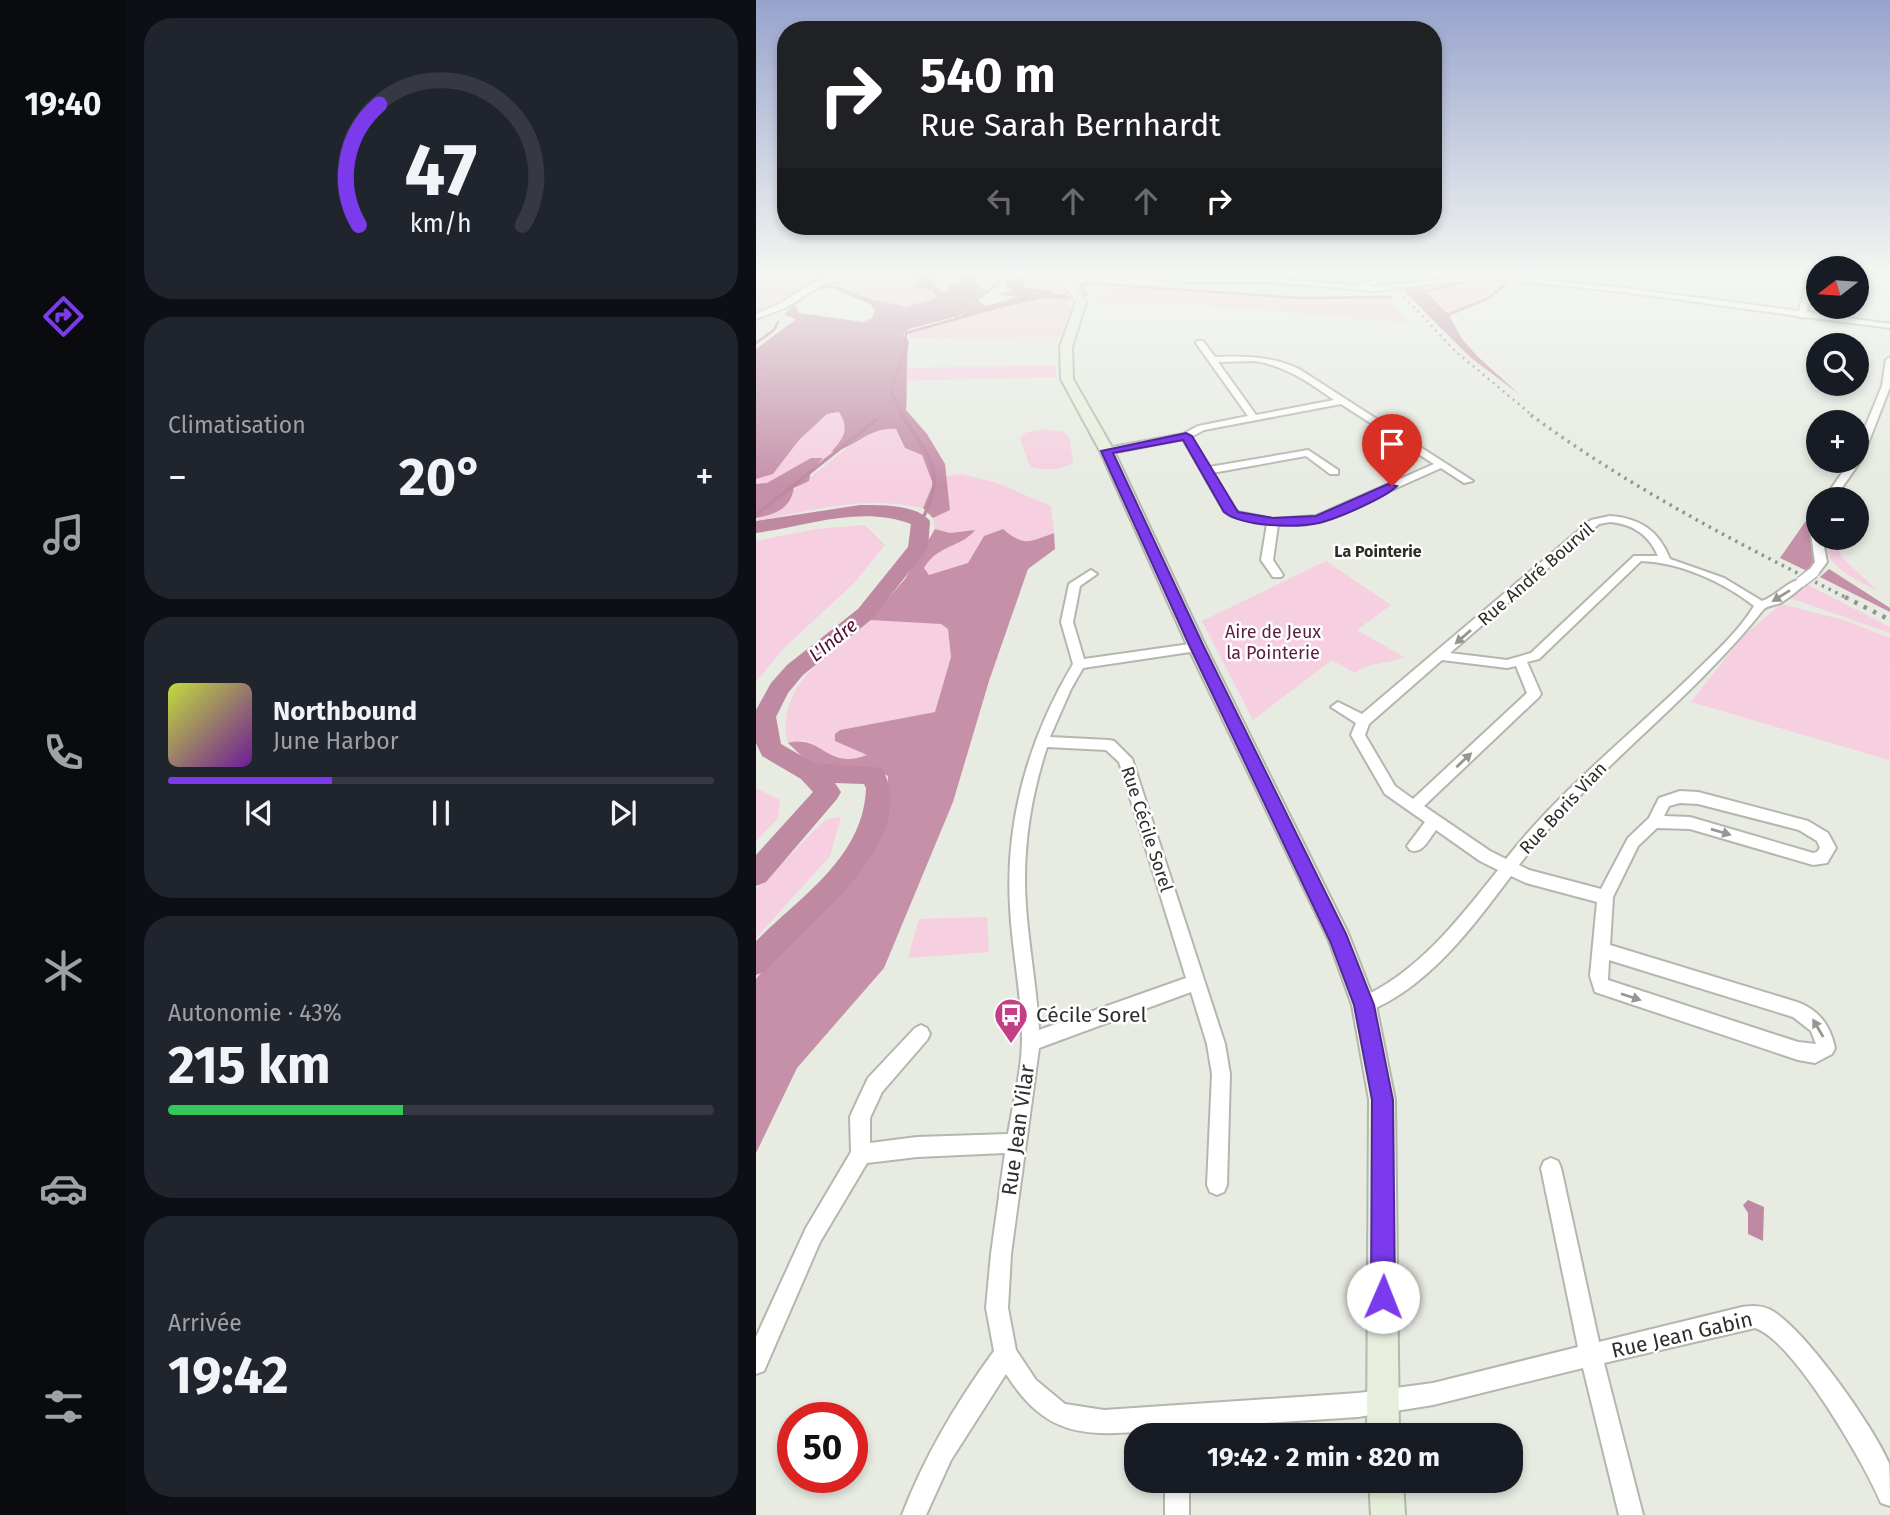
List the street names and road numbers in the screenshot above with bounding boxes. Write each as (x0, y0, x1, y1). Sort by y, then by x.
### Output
street label: Rue André Bourvil (1473, 518, 1599, 630)
street label: Rue Boris Vian (1515, 757, 1611, 859)
street label: Rue Cécile Sorel (1116, 763, 1178, 895)
street label: Rue Jean Vilar (996, 1063, 1040, 1197)
street label: Rue Jean Gabin (1609, 1306, 1755, 1364)

